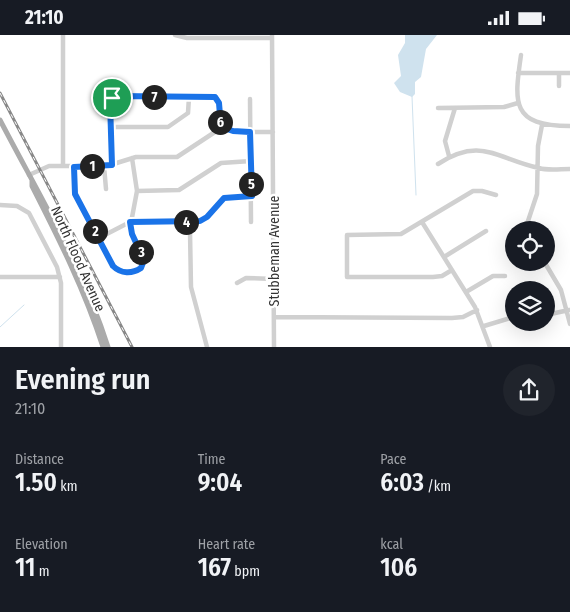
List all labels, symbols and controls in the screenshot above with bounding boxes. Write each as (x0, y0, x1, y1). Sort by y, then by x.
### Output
text: 21:10 (25, 6, 64, 29)
pin (91, 77, 133, 119)
icon: arrive (98, 84, 126, 112)
pin: 7 (142, 85, 166, 109)
text: 7 (152, 89, 157, 106)
pin: 6 (208, 109, 232, 135)
text: 6 (217, 114, 224, 131)
pin: 1 (80, 153, 104, 179)
text: 1 (90, 158, 95, 175)
pin: 5 (238, 171, 264, 197)
text: 5 (248, 176, 255, 193)
street label: Stubbeman Avenue (266, 195, 283, 307)
street label: North Flood Avenue (47, 204, 109, 314)
pin: 4 (174, 209, 198, 235)
text: 4 (183, 214, 190, 231)
pin: 2 (82, 219, 108, 243)
map controls (505, 221, 555, 331)
button: locate (505, 221, 555, 271)
text: 2 (92, 223, 99, 240)
pin: 3 (128, 239, 154, 265)
text: 3 (138, 244, 145, 261)
button: layers (505, 281, 555, 331)
text: Evening run (15, 363, 150, 396)
button: share (503, 364, 555, 416)
text: 21:10 (15, 399, 45, 418)
text: Distance (15, 451, 64, 468)
text: Time (198, 451, 225, 468)
text: Pace (380, 451, 406, 468)
text: 1.50 (15, 468, 57, 498)
text: 9:04 (198, 468, 242, 498)
text: 6:03 (380, 468, 424, 498)
text: km (57, 478, 77, 495)
text: /km (424, 478, 451, 495)
text: Elevation (15, 536, 68, 553)
text: Heart rate (198, 536, 255, 553)
text: kcal (380, 536, 403, 553)
text: 11 (15, 553, 35, 583)
text: 167 (198, 553, 231, 583)
text: 106 (380, 553, 417, 583)
text: m (35, 563, 49, 580)
text: bpm (231, 563, 260, 580)

